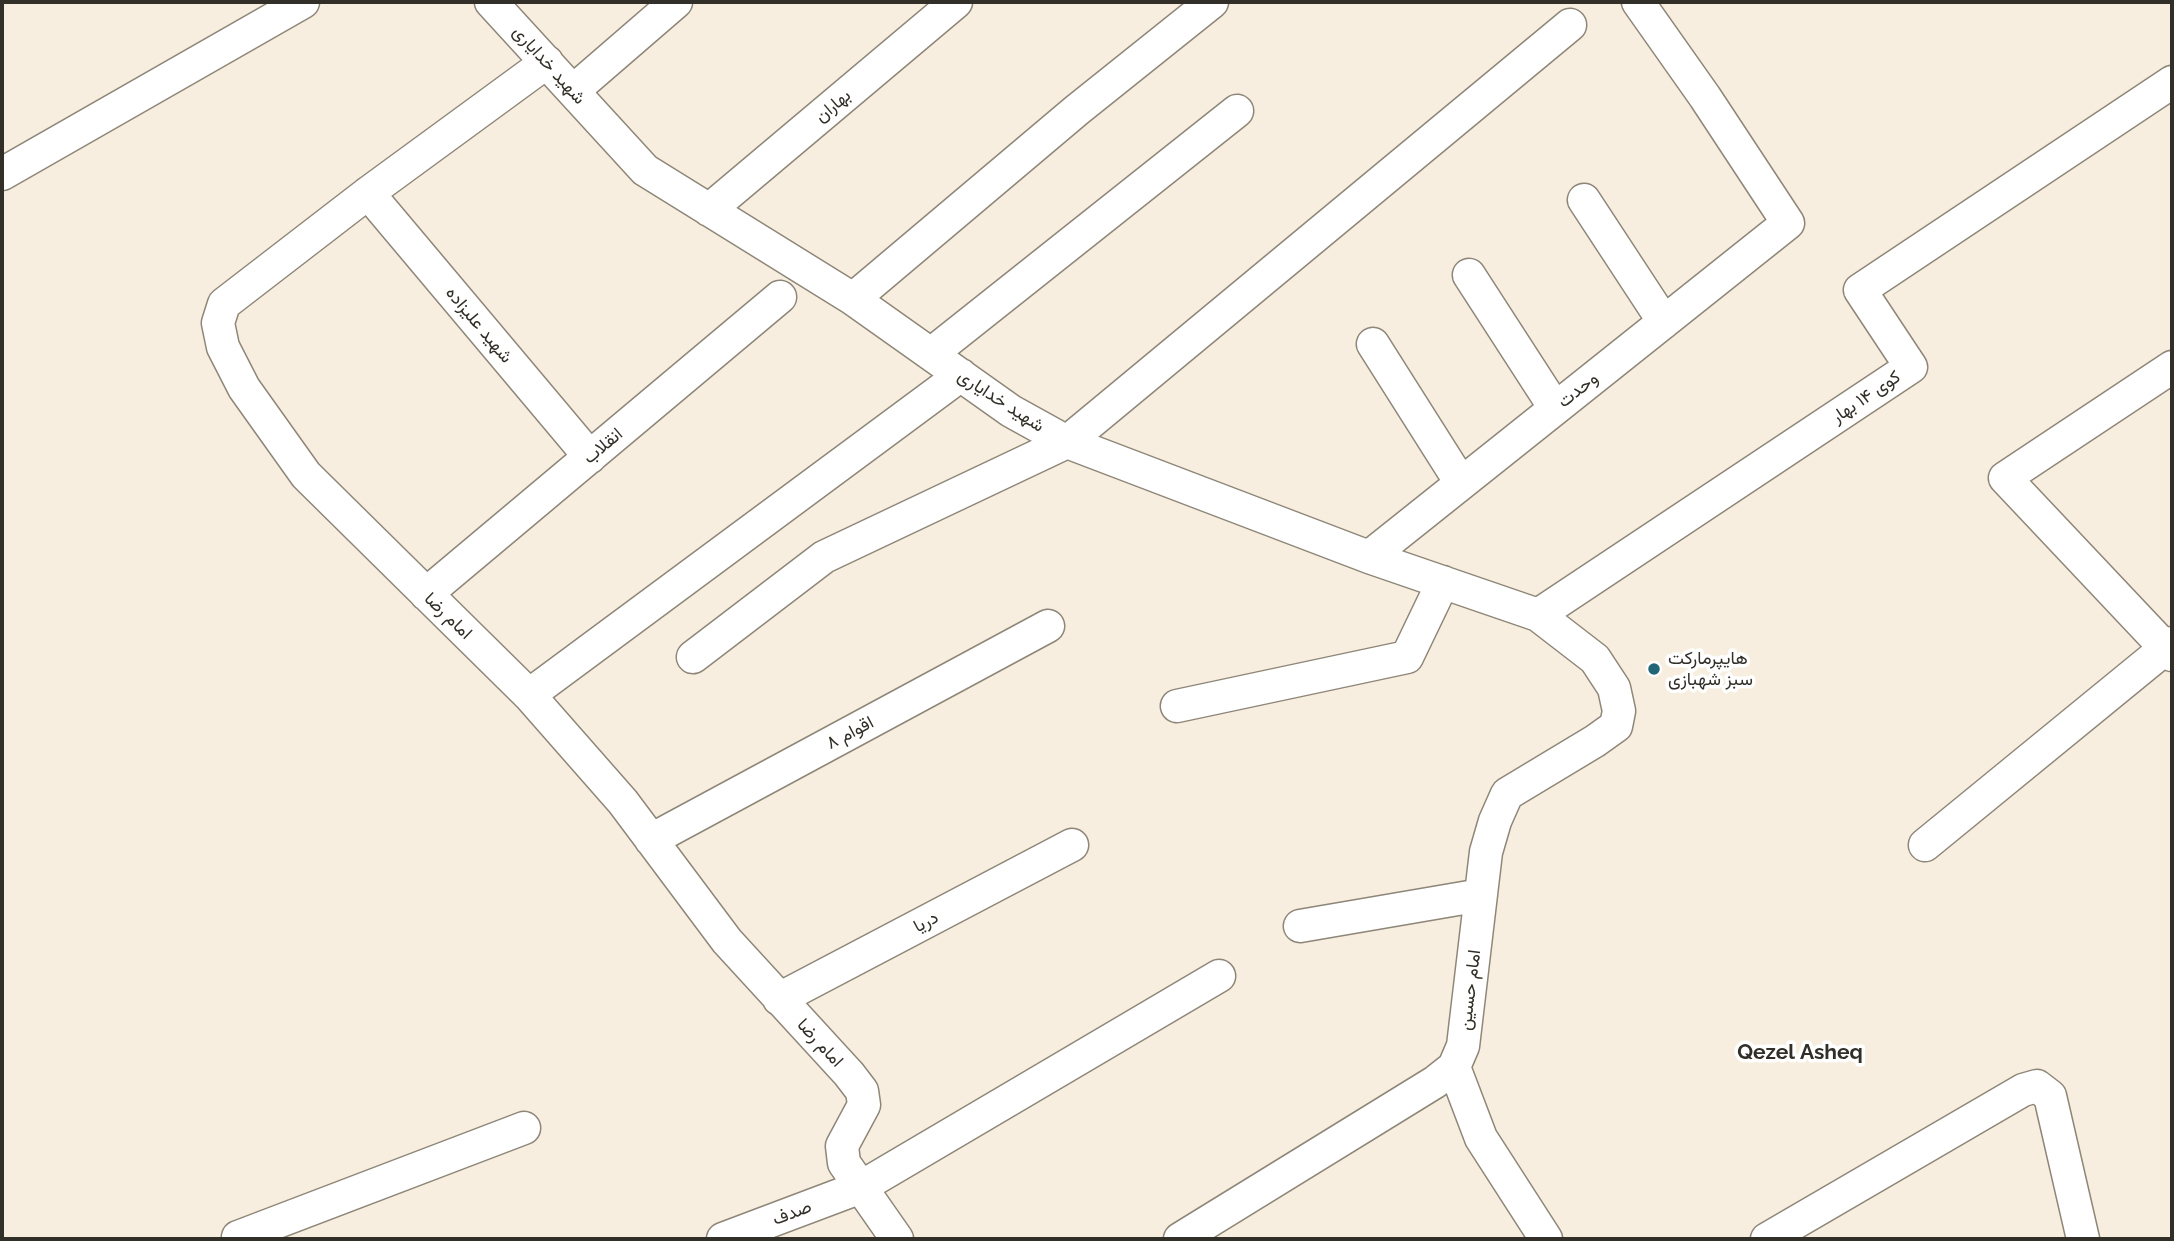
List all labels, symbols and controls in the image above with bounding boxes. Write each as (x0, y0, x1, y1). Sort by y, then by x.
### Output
street label: شهید خدایاری (508, 21, 590, 109)
street label: بهاران (811, 85, 855, 127)
street label: شهید علیزاده (441, 282, 517, 368)
street label: شهید خدایاری (954, 365, 1048, 437)
street label: کوی ۱۴ بهار (1827, 366, 1905, 428)
street label: وحدت (1553, 368, 1603, 412)
street label: انقلاب (579, 423, 627, 469)
street label: امام رضا (420, 588, 476, 644)
place label: هایپرمارکت سبز شهبازی (1668, 648, 1753, 690)
marker: هایپرمارکت سبز شهبازی (1646, 661, 1662, 677)
street label: اقوام ۸ (823, 712, 877, 754)
street label: دریا (910, 907, 942, 937)
street label: امام حسین (1454, 948, 1486, 1032)
street label: امام رضا (792, 1014, 848, 1072)
district label: Qezel Asheq (1737, 1040, 1863, 1066)
street label: صدف (769, 1196, 815, 1230)

